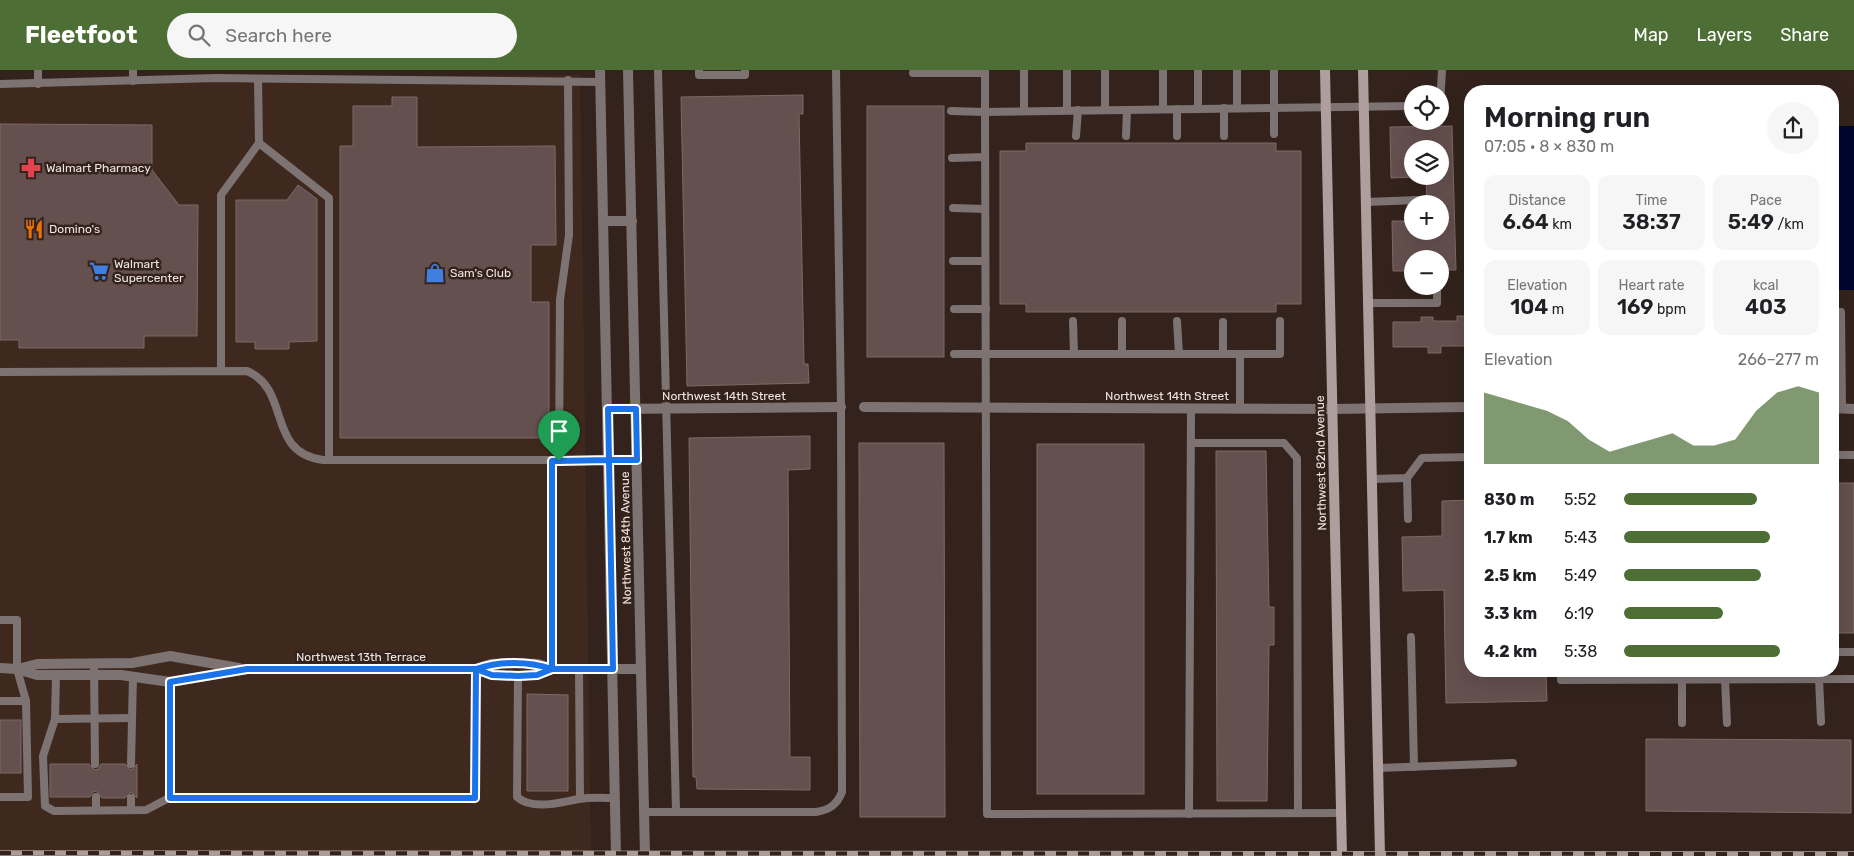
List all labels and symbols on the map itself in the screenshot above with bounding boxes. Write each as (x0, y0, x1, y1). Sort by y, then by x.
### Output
pharmacy icon: Walmart Pharmacy (20, 157, 42, 179)
place label: Walmart Pharmacy (46, 161, 151, 175)
restaurant icon: Domino's (23, 218, 45, 240)
place label: Domino's (49, 222, 100, 236)
place label: Walmart Supercenter (114, 257, 184, 285)
supermarket icon: Walmart Supercenter (88, 260, 110, 282)
shop icon: Sam's Club (424, 262, 446, 284)
place label: Sam's Club (450, 266, 511, 280)
street label: Northwest 14th Street (662, 389, 786, 403)
street label: Northwest 14th Street (1105, 389, 1229, 403)
street label: Northwest 82nd Avenue (1313, 395, 1329, 531)
pin (538, 410, 580, 461)
street label: Northwest 84th Avenue (618, 471, 634, 605)
street label: Northwest 13th Terrace (296, 650, 426, 664)

